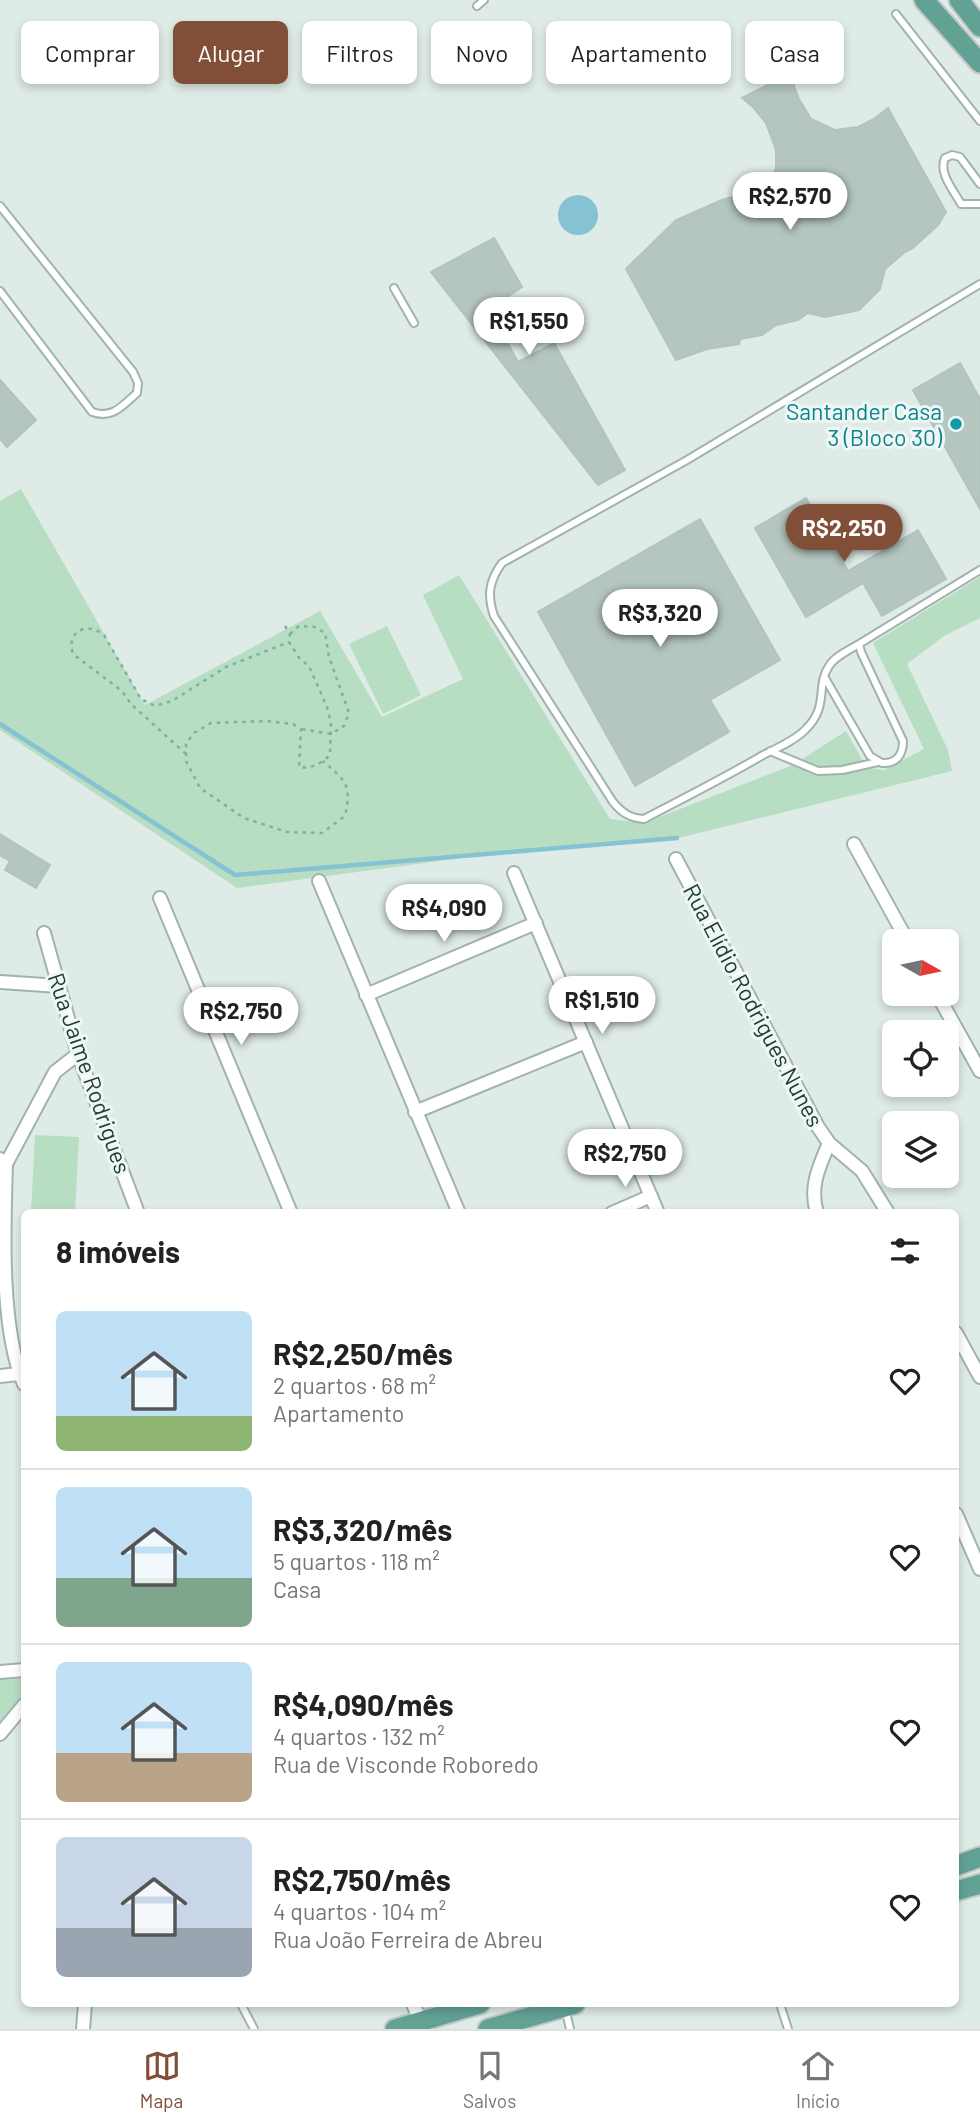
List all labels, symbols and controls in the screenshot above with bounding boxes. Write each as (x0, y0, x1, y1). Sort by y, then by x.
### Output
chip: Comprar (21, 21, 159, 84)
chip: Alugar (173, 21, 288, 84)
chip: Filtros (302, 21, 417, 84)
chip: Novo (431, 21, 532, 84)
chip: Apartamento (546, 21, 731, 84)
chip: Casa (745, 21, 844, 84)
pin: R$2,570 (725, 173, 855, 232)
text: R$2,570 (748, 181, 832, 209)
pin: R$1,550 (464, 298, 594, 357)
text: R$1,550 (489, 306, 569, 334)
place label: Santander Casa 3 (Bloco 30) (786, 397, 943, 451)
marker: Santander Casa 3 (Bloco 30) (948, 416, 964, 432)
pin: R$2,250 (779, 504, 909, 564)
text: R$2,250 (802, 513, 886, 541)
pin: R$3,320 (595, 590, 725, 649)
text: R$3,320 (618, 598, 702, 626)
street label: Rua Elídio Rodrigues Nunes (678, 879, 830, 1131)
pin: R$4,090 (379, 884, 509, 944)
text: R$4,090 (401, 893, 487, 921)
north arrow (882, 929, 959, 1006)
map controls (882, 929, 959, 1188)
street label: Rua Jaime Rodrigues (43, 969, 137, 1177)
pin: R$1,510 (537, 976, 667, 1036)
text: R$1,510 (565, 985, 639, 1013)
pin: R$2,750 (176, 988, 306, 1047)
text: R$2,750 (199, 996, 283, 1024)
button: locate (882, 1020, 959, 1097)
button: layers (882, 1111, 959, 1188)
pin: R$2,750 (560, 1130, 690, 1189)
text: R$2,750 (583, 1138, 667, 1166)
icon: filters (886, 1232, 924, 1270)
text: 8 imóveis (56, 1233, 180, 1269)
text: R$2,250/mês (273, 1335, 453, 1371)
icon: home (112, 1339, 196, 1423)
icon: heart (886, 1362, 924, 1400)
text: 2 quartos · 68 m² (273, 1371, 436, 1399)
text: Apartamento (273, 1399, 404, 1427)
text: R$3,320/mês (273, 1511, 452, 1547)
icon: home (112, 1515, 196, 1599)
icon: heart (886, 1538, 924, 1576)
text: 5 quartos · 118 m² (273, 1547, 440, 1575)
text: Casa (273, 1575, 321, 1603)
text: R$4,090/mês (273, 1686, 453, 1722)
icon: home (112, 1690, 196, 1774)
icon: heart (886, 1713, 924, 1751)
text: 4 quartos · 132 m² (273, 1722, 445, 1750)
text: Rua de Visconde Roboredo (273, 1750, 539, 1778)
text: R$2,750/mês (273, 1861, 451, 1897)
icon: home (112, 1865, 196, 1949)
icon: heart (886, 1888, 924, 1926)
text: 4 quartos · 104 m² (273, 1897, 446, 1925)
text: Rua João Ferreira de Abreu (273, 1925, 543, 1953)
tab: Mapa (140, 2047, 183, 2112)
tab: Salvos (463, 2047, 516, 2112)
tab: Início (796, 2047, 840, 2112)

